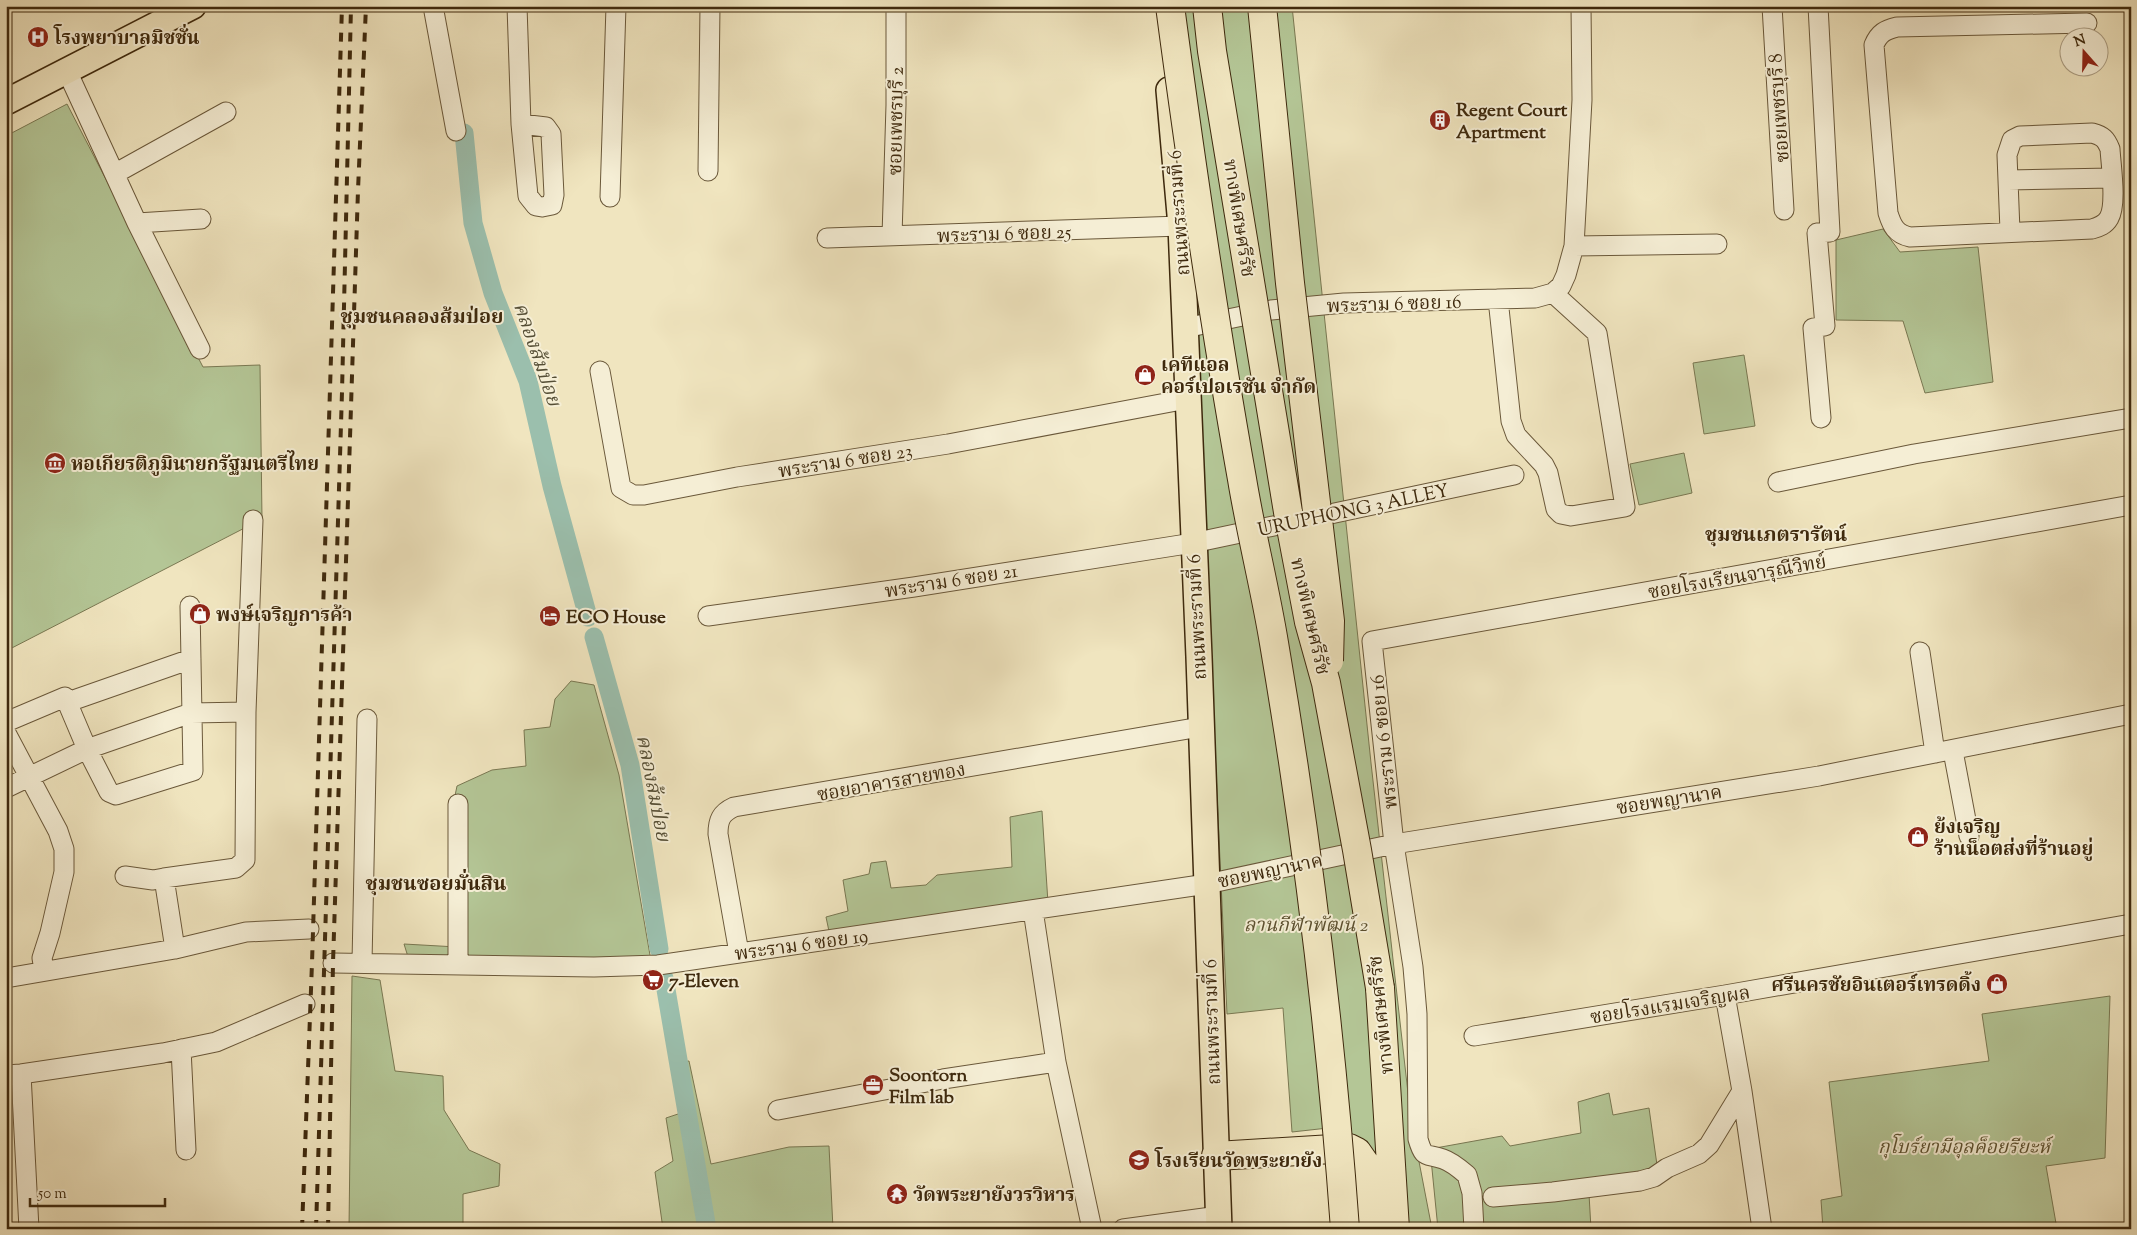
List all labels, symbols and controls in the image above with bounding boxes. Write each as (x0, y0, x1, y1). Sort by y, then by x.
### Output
place label: โรงพยาบาลมิชชั่น (53, 23, 200, 53)
hospital icon: โรงพยาบาลมิชชั่น (26, 25, 50, 49)
north arrow (2060, 28, 2110, 78)
text: N (2072, 30, 2089, 53)
street label: ซอยเพชรบุรี 8 (1763, 52, 1798, 163)
street label: ซอยเพชรบุรี 2 (883, 66, 912, 176)
place label: Regent Court Apartment (1456, 98, 1568, 147)
building icon: Regent Court Apartment (1428, 108, 1452, 132)
street label: ถนนพระรามที่ 6 (1160, 149, 1198, 277)
street label: ทางพิเศษศรีรัช (1215, 157, 1260, 279)
street label: พระราม 6 ซอย 25 (936, 220, 1072, 251)
street label: พระราม 6 ซอย 16 (1326, 290, 1462, 321)
water label: คลองส้มป่อย (504, 299, 567, 412)
district label: ชุมชนคลองส้มป่อย (341, 304, 503, 333)
place label: เคทีแอล คอร์เปอเรชัน จำกัด (1161, 353, 1316, 402)
shop icon: เคทีแอล คอร์เปอเรชัน จำกัด (1133, 363, 1157, 387)
street label: พระราม 6 ซอย 23 (776, 439, 914, 486)
place label: หอเกียรติภูมินายกรัฐมนตรีไทย (71, 450, 319, 479)
museum icon: หอเกียรติภูมินายกรัฐมนตรีไทย (43, 451, 67, 475)
street label: URUPHONG 3 ALLEY (1255, 478, 1452, 545)
district label: ชุมชนเภตรารัตน์ (1705, 522, 1847, 551)
street label: ซอยโรงเรียนจารุณีวิทย์ (1646, 547, 1829, 607)
street label: ถนนพระรามที่ 6 (1179, 553, 1215, 681)
street label: ทางพิเศษศรีรัช (1282, 555, 1335, 678)
street label: พระราม 6 ซอย 21 (883, 559, 1020, 606)
shop icon: พงษ์เจริญการค้า (188, 602, 212, 626)
place label: พงษ์เจริญการค้า (216, 603, 353, 630)
hotel icon: ECO House (538, 604, 562, 628)
place label: ECO House (566, 605, 666, 632)
street label: พระราม 6 ซอย 16 (1365, 673, 1406, 810)
water label: คลองส้มป่อย (627, 733, 676, 845)
street label: ซอยอาคารสายทอง (815, 757, 968, 810)
street label: ซอยพญานาค (1615, 780, 1724, 823)
place label: ย้งเจริญ ร้านน็อตส่งที่ร้านอยู่ (1934, 815, 2093, 864)
shop icon: ย้งเจริญ ร้านน็อตส่งที่ร้านอยู่ (1906, 825, 1930, 849)
street label: ซอยพญานาค (1215, 848, 1326, 897)
district label: ชุมชนซอยมั่นสิน (366, 868, 506, 900)
park label: ลานกีฬาพัฒน์ 2 (1244, 913, 1368, 940)
street label: พระราม 6 ซอย 19 (733, 924, 870, 969)
street label: ทางพิเศษศรีรัช (1363, 954, 1402, 1075)
street label: ถนนพระรามที่ 6 (1195, 958, 1229, 1085)
supermarket icon: 7-Eleven (641, 968, 665, 992)
place label: 7-Eleven (669, 969, 740, 996)
place label: ศรีนครชัยอินเตอร์เทรดดิ้ง (1771, 970, 1981, 1000)
shop icon: ศรีนครชัยอินเตอร์เทรดดิ้ง (1985, 972, 2009, 996)
street label: ซอยโรงแรมเจริญผล (1588, 978, 1752, 1032)
place label: Soontorn Film lab (889, 1063, 968, 1112)
office icon: Soontorn Film lab (861, 1073, 885, 1097)
park label: กุโบร์ยามีอุลค็อยรียะห์ (1878, 1133, 2054, 1162)
place label: โรงเรียนวัดพระยายัง (1154, 1147, 1322, 1176)
school or university icon: โรงเรียนวัดพระยายัง (1127, 1148, 1151, 1172)
scale bar (30, 1175, 165, 1207)
temple icon: วัดพระยายังวรวิหาร (885, 1182, 909, 1206)
place label: วัดพระยายังวรวิหาร (913, 1183, 1075, 1210)
text: 50 m (37, 1184, 67, 1205)

